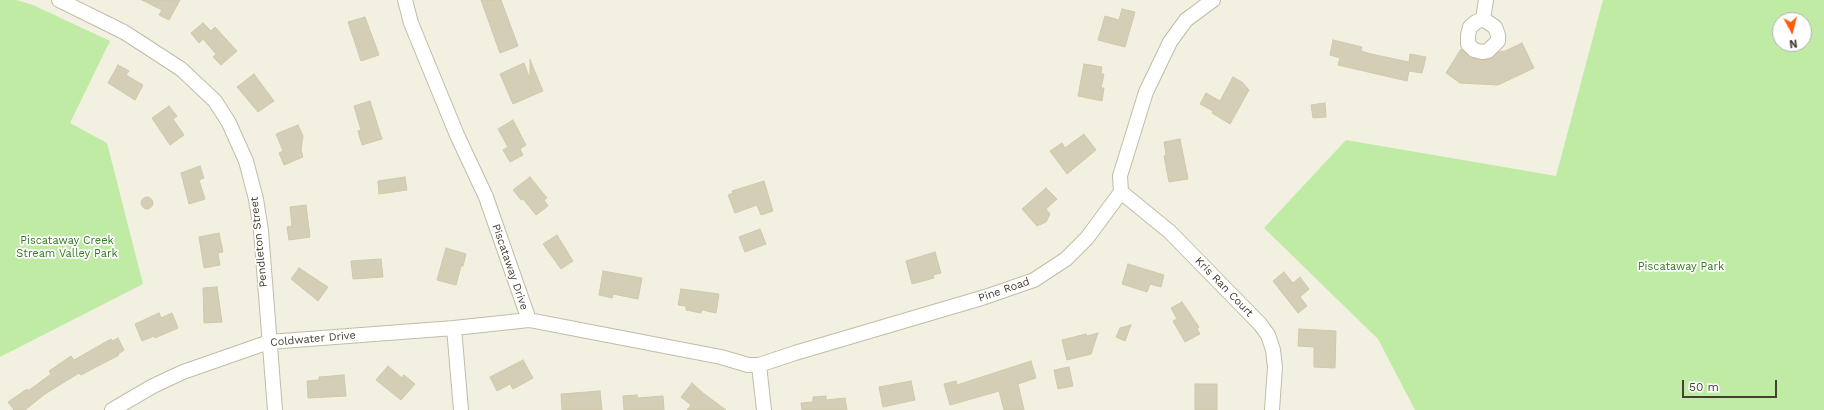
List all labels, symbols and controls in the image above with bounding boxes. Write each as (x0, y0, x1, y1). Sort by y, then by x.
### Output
north arrow (1772, 12, 1812, 52)
text: N (1789, 36, 1798, 50)
street label: Pendleton Street (248, 196, 270, 288)
street label: Piscataway Drive (489, 222, 531, 312)
park label: Piscataway Creek Stream Valley Park (16, 234, 118, 260)
street label: Kris Ran Court (1192, 254, 1256, 320)
park label: Piscataway Park (1638, 260, 1724, 274)
street label: Pine Road (977, 275, 1031, 305)
street label: Coldwater Drive (270, 329, 356, 349)
scale bar (1684, 372, 1779, 398)
text: 50 m (1689, 380, 1719, 394)

